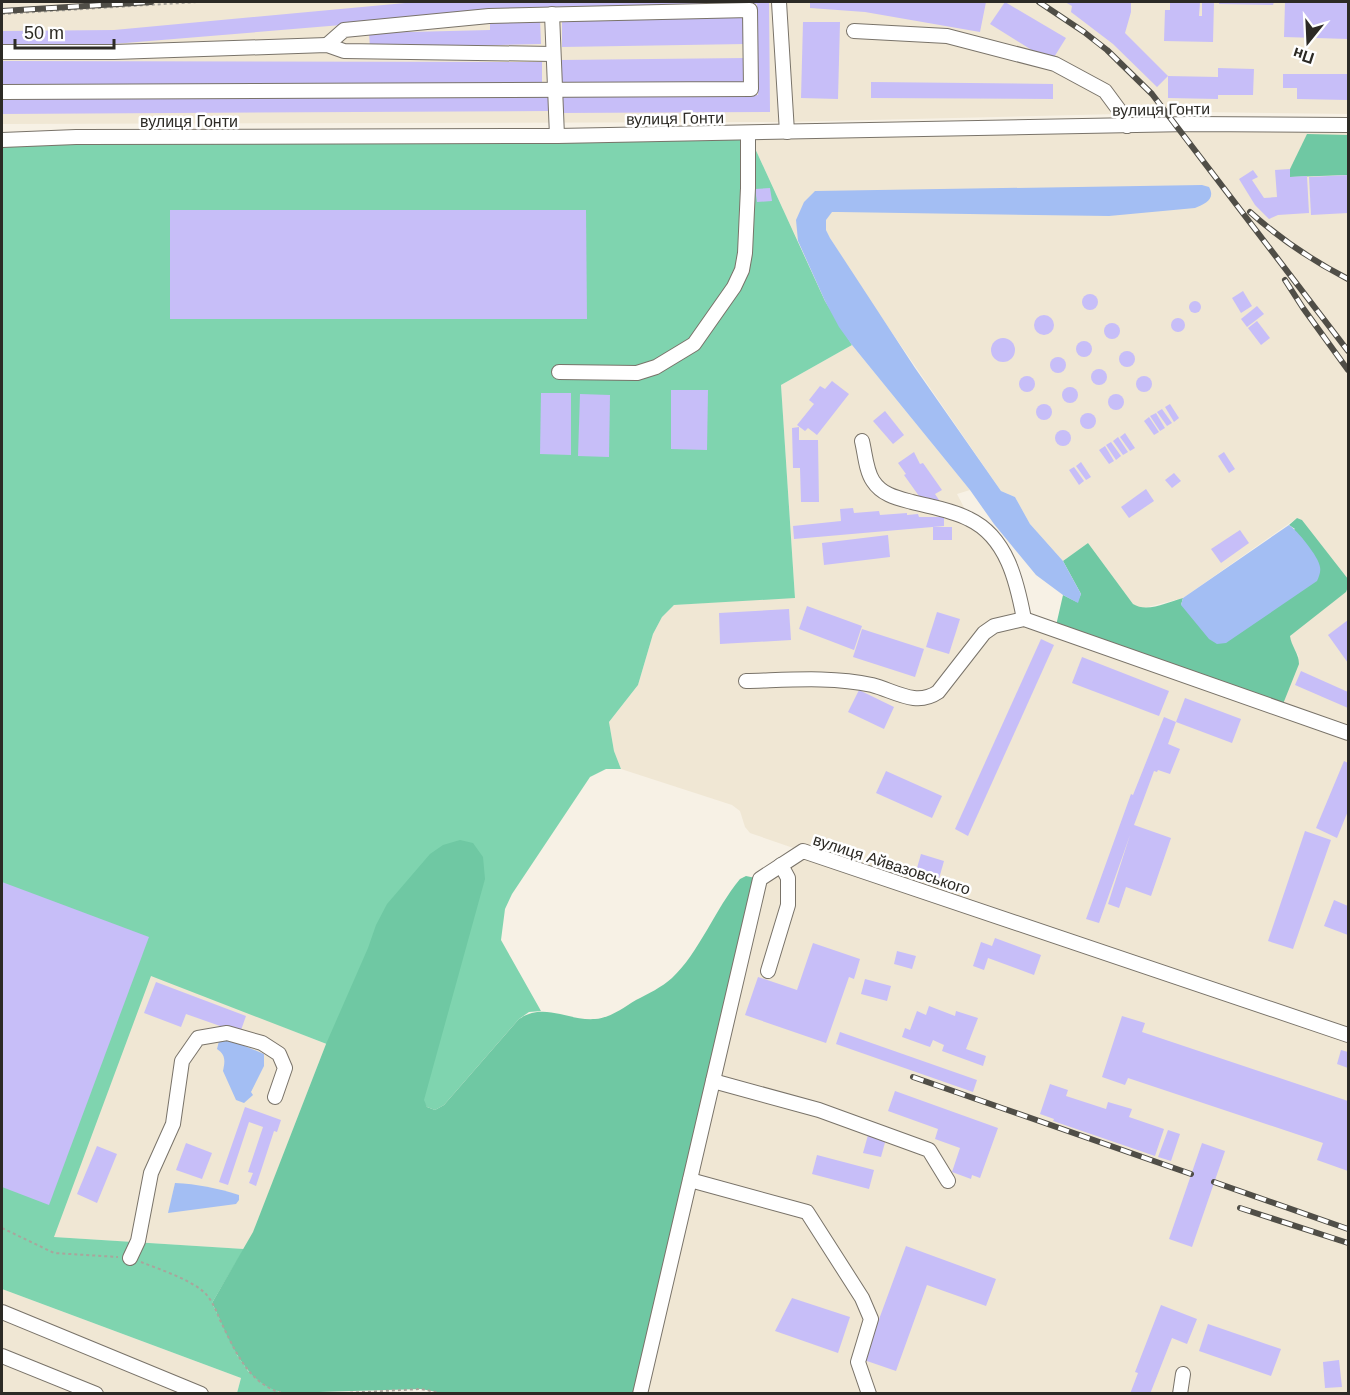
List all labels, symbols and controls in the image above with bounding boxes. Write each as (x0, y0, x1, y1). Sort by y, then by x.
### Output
scale bar (15, 12, 114, 50)
north arrow (1278, 12, 1338, 72)
text: 50 m (24, 23, 64, 43)
text: Пн (1291, 44, 1316, 67)
street label: вулиця Гонти (1112, 100, 1210, 119)
street label: вулиця Гонти (626, 109, 724, 128)
street label: вулиця Гонти (140, 113, 238, 130)
street label: вулиця Айвазовського (811, 831, 973, 898)

